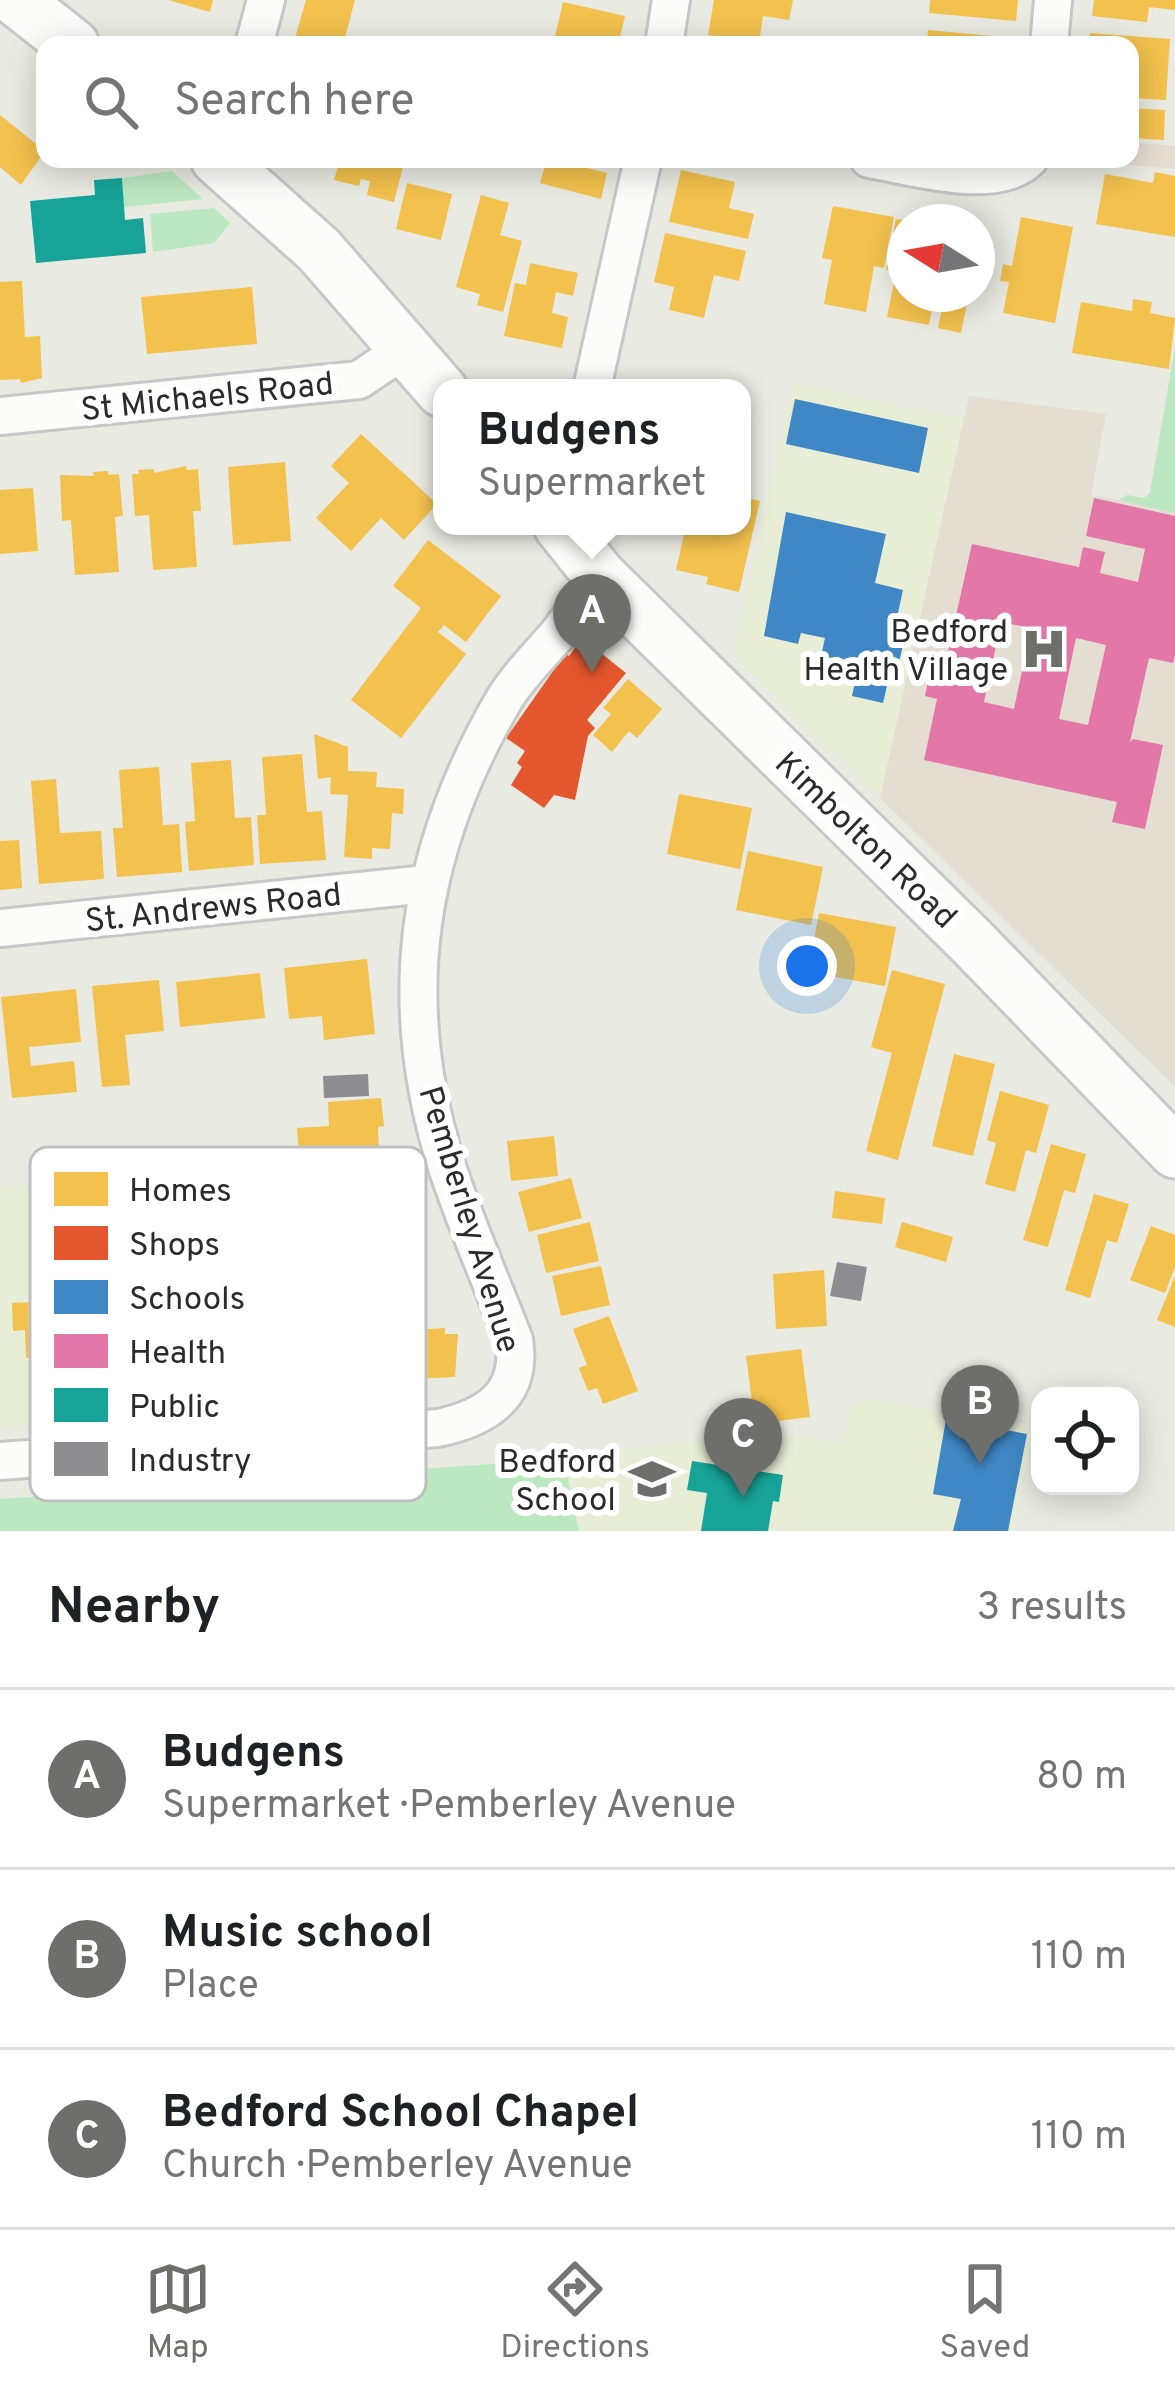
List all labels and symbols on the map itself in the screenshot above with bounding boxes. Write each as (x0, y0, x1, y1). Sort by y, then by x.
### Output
north arrow (887, 204, 995, 312)
street label: St Michaels Road (79, 365, 336, 433)
pin: A (553, 574, 631, 673)
place label: Bedford Health Village (803, 613, 1008, 693)
hospital icon: Bedford Health Village (1019, 624, 1069, 674)
street label: Kimbolton Road (764, 744, 964, 939)
street label: St. Andrews Road (83, 876, 344, 944)
your location (777, 936, 837, 996)
street label: Pemberley Avenue (407, 1082, 528, 1359)
legend (30, 1147, 426, 1501)
text: Homes (129, 1172, 232, 1214)
text: Shops (129, 1226, 220, 1268)
text: Schools (129, 1280, 245, 1322)
text: Health (129, 1334, 226, 1376)
pin: B (941, 1365, 1019, 1464)
text: Public (129, 1388, 220, 1430)
pin: C (704, 1398, 782, 1497)
text: Industry (129, 1442, 251, 1484)
place label: Bedford School (498, 1443, 616, 1523)
school or university icon: Bedford School (627, 1454, 677, 1504)

